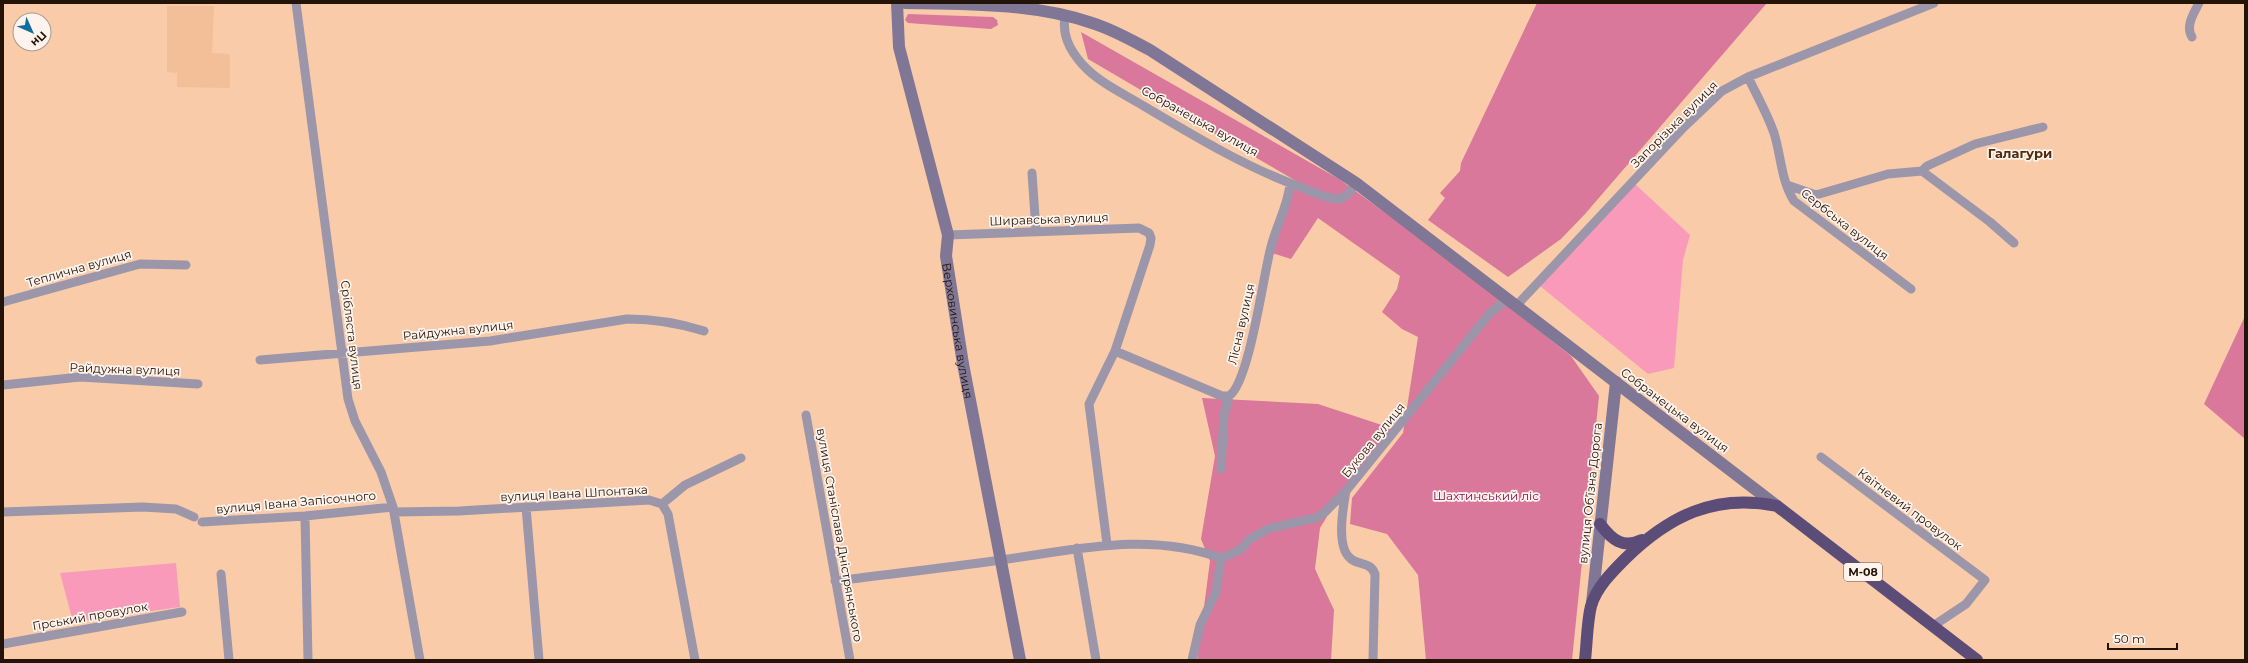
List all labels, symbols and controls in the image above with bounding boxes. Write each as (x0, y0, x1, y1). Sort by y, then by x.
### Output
north arrow (12, 12, 52, 52)
text: Пн (28, 28, 50, 50)
street label: Запорізька вулиця (1627, 77, 1721, 171)
street label: Собранецька вулиця (1139, 83, 1261, 159)
district label: Галагури (1988, 145, 2052, 161)
street label: Сербська вулиця (1798, 185, 1892, 263)
street label: Ширавська вулиця (989, 209, 1109, 229)
street label: Теплична вулиця (25, 246, 133, 290)
street label: Верховинська вулиця (940, 262, 977, 400)
street label: Срібляста вулиця (338, 279, 366, 391)
street label: Лісна вулиця (1224, 282, 1258, 366)
street label: Райдужна вулиця (402, 317, 514, 343)
street label: Райдужна вулиця (69, 360, 181, 378)
street label: Собранецька вулиця (1618, 364, 1732, 456)
street label: Букова вулиця (1338, 399, 1408, 481)
street label: вулиця Обʼїзна Дорога (1575, 422, 1605, 564)
street label: вулиця Станіслава Дністрянського (814, 427, 866, 643)
street label: Квітневий провулок (1855, 465, 1965, 553)
street label: вулиця Івана Шпонтака (500, 482, 648, 504)
street label: вулиця Івана Запісочного (215, 488, 377, 516)
park label: Шахтинський ліс (1433, 488, 1539, 503)
road number: М-08 (1844, 563, 1882, 581)
street label: Гірський провулок (31, 598, 149, 634)
scale bar (2108, 625, 2177, 651)
text: 50 m (2114, 631, 2145, 646)

